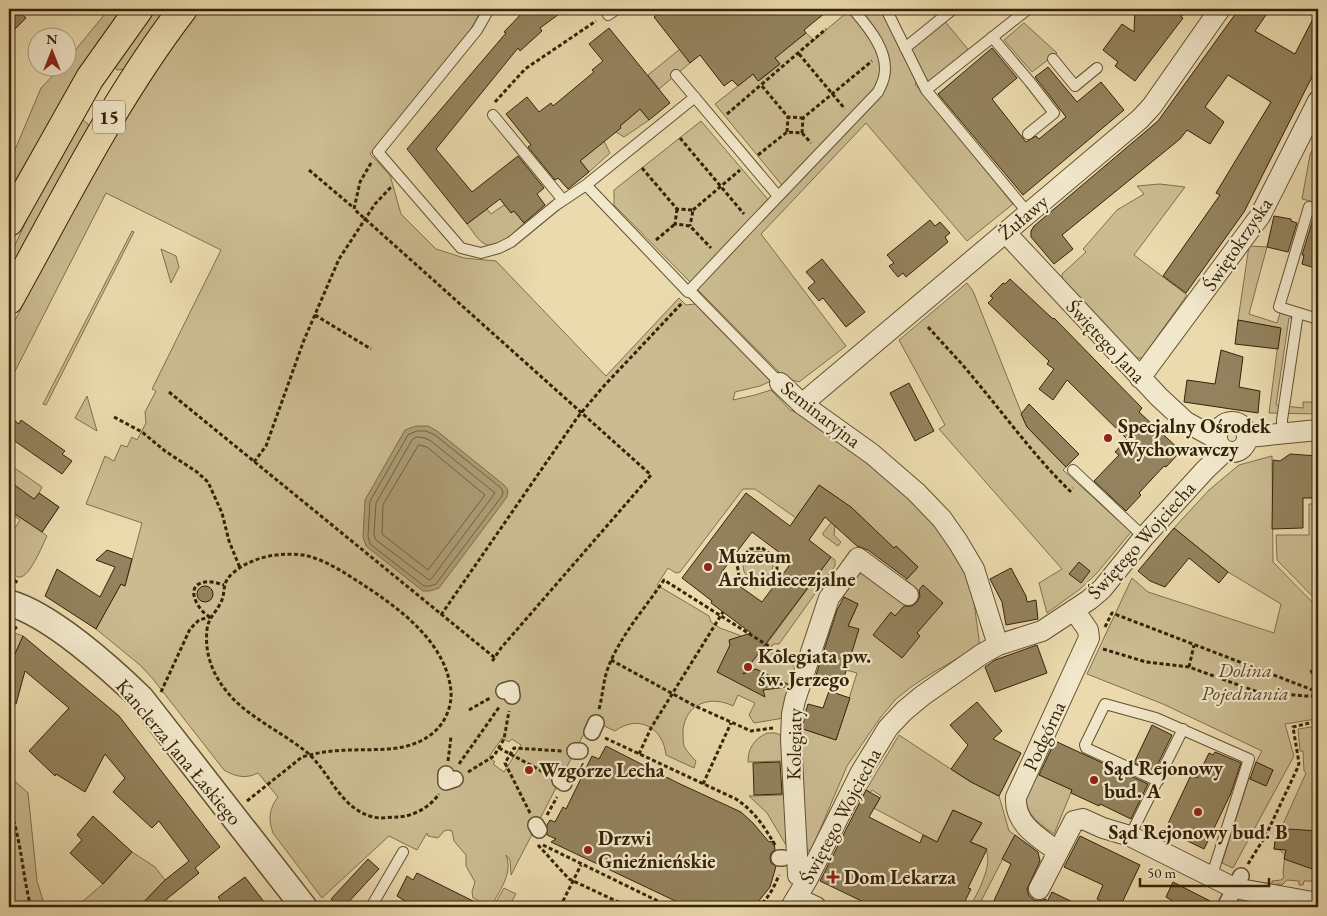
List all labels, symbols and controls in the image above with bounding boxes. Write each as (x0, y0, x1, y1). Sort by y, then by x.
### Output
north arrow (28, 28, 78, 78)
text: N (46, 30, 58, 48)
road number: 15 (93, 100, 125, 134)
street label: Żuławy (992, 188, 1054, 246)
street label: Świętokrzyska (1196, 192, 1278, 296)
street label: Świętego Jana (1060, 294, 1152, 388)
street label: Seminaryjna (776, 375, 866, 453)
place label: Specjalny Ośrodek Wychowawczy (1118, 413, 1272, 462)
marker: Specjalny Ośrodek Wychowawczy (1102, 432, 1114, 444)
street label: Świętego Wojciecha (1081, 476, 1201, 604)
place label: Muzeum Archidiecezjalne (717, 543, 856, 592)
marker: Muzeum Archidiecezjalne (702, 561, 714, 573)
place label: Kolegiata pw. św. Jerzego (758, 643, 871, 692)
park label: Dolina Pojednania (1201, 657, 1289, 706)
marker: Kolegiata pw. św. Jerzego (742, 661, 754, 673)
street label: Kanclerza Jana Łaskiego (110, 673, 248, 831)
street label: Podgórna (1017, 697, 1071, 775)
street label: Kolegiaty (780, 707, 808, 780)
street label: Świętego Wojciecha (793, 744, 887, 888)
place label: Sąd Rejonowy bud. A (1104, 755, 1223, 804)
place label: Wzgórze Lecha (539, 757, 665, 783)
marker: Wzgórze Lecha (523, 764, 535, 776)
marker: Sąd Rejonowy bud. A (1088, 774, 1100, 786)
marker: Sąd Rejonowy bud. B (1192, 806, 1204, 818)
place label: Sąd Rejonowy bud. B (1109, 819, 1287, 845)
place label: Drzwi Gnieźnieńskie (598, 825, 716, 874)
marker: Drzwi Gnieźnieńskie (582, 844, 594, 856)
scale bar (1140, 856, 1268, 888)
text: 50 m (1147, 863, 1176, 882)
place label: Dom Lekarza (844, 864, 956, 890)
marker: Dom Lekarza (826, 870, 840, 884)

